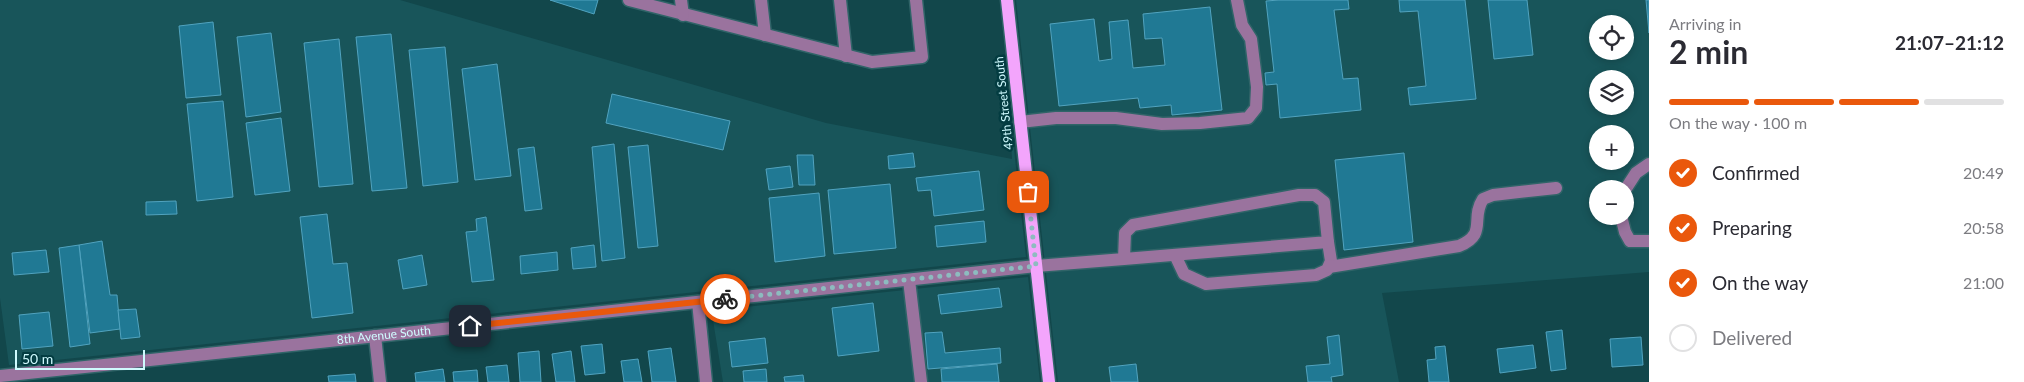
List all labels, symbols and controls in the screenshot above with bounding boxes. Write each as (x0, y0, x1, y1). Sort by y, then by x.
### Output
text: Arriving in (1669, 14, 1742, 33)
map controls (1589, 15, 1634, 225)
button: locate (1589, 15, 1634, 60)
text: 21:07–21:12 (1895, 31, 2004, 54)
text: 2 min (1669, 32, 1748, 71)
street label: 49th Street South (991, 56, 1016, 150)
button: layers (1589, 70, 1634, 115)
text: On the way · 100 m (1669, 113, 1807, 132)
button: + (1589, 125, 1634, 170)
icon: check (1669, 159, 1697, 187)
text: Confirmed (1712, 161, 1800, 184)
text: 20:49 (1963, 163, 2004, 182)
pin (1007, 171, 1049, 213)
icon: bag (1014, 178, 1042, 206)
button: − (1589, 180, 1634, 225)
icon: check (1669, 214, 1697, 242)
text: Preparing (1712, 216, 1792, 239)
text: 20:58 (1963, 218, 2004, 237)
icon: check (1669, 269, 1697, 297)
text: On the way (1712, 271, 1808, 294)
text: 21:00 (1963, 273, 2004, 292)
courier (700, 274, 750, 324)
icon: bike (711, 285, 739, 313)
pin (449, 305, 491, 347)
icon: home (456, 312, 484, 340)
street label: 8th Avenue South (336, 322, 432, 347)
text: Delivered (1712, 326, 1792, 349)
scale bar (15, 347, 145, 370)
text: 50 m (22, 350, 53, 367)

